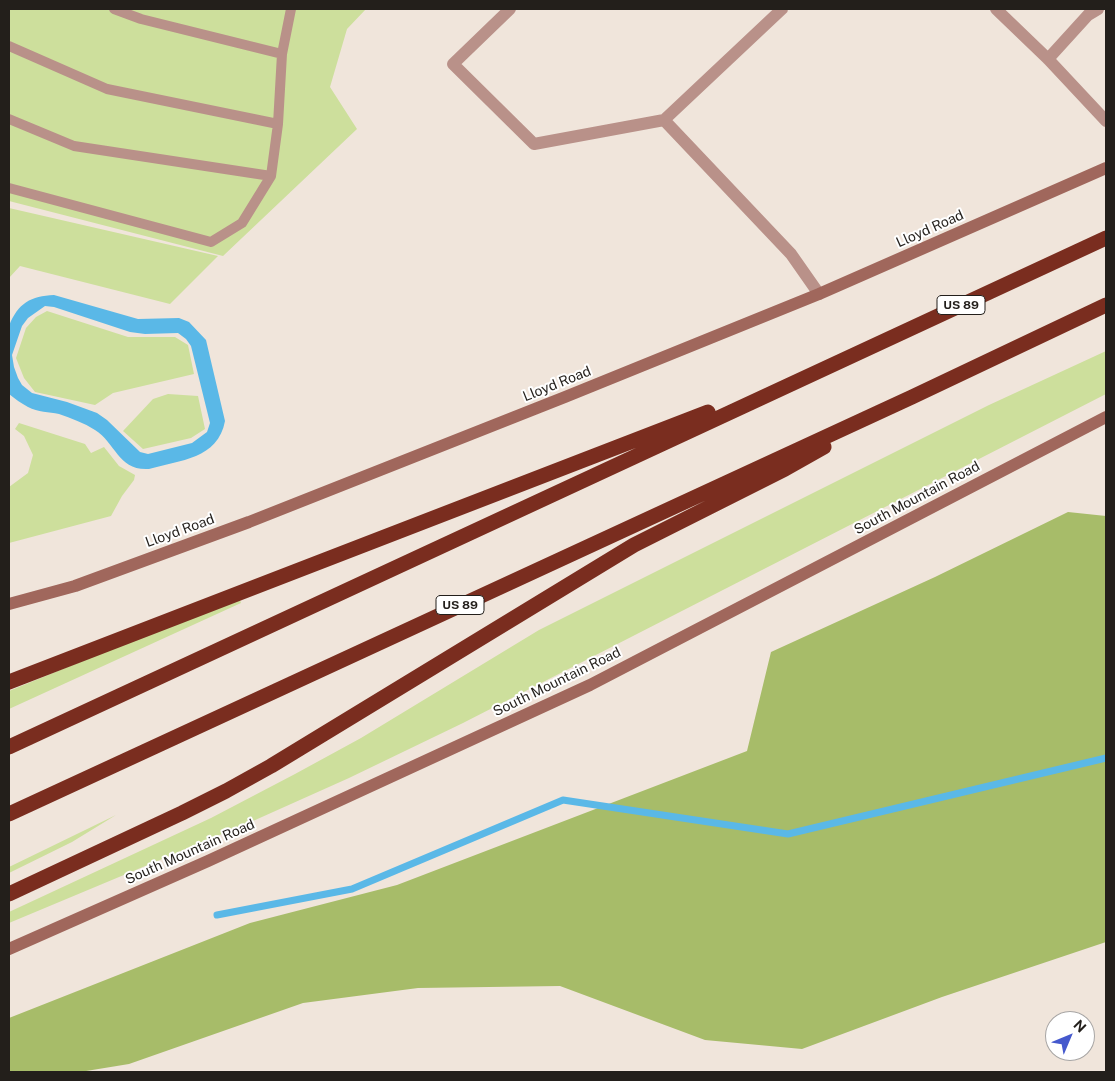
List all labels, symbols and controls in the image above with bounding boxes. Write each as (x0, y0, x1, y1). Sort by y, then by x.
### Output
street label: Lloyd Road (894, 207, 966, 251)
road number: US 89 (937, 296, 985, 314)
street label: Lloyd Road (520, 363, 594, 405)
street label: South Mountain Road (851, 458, 983, 538)
street label: Lloyd Road (143, 511, 217, 551)
road number: US 89 (436, 596, 484, 614)
street label: South Mountain Road (490, 644, 624, 720)
street label: South Mountain Road (123, 816, 257, 888)
north arrow (1045, 1011, 1095, 1061)
text: N (1070, 1017, 1089, 1036)

